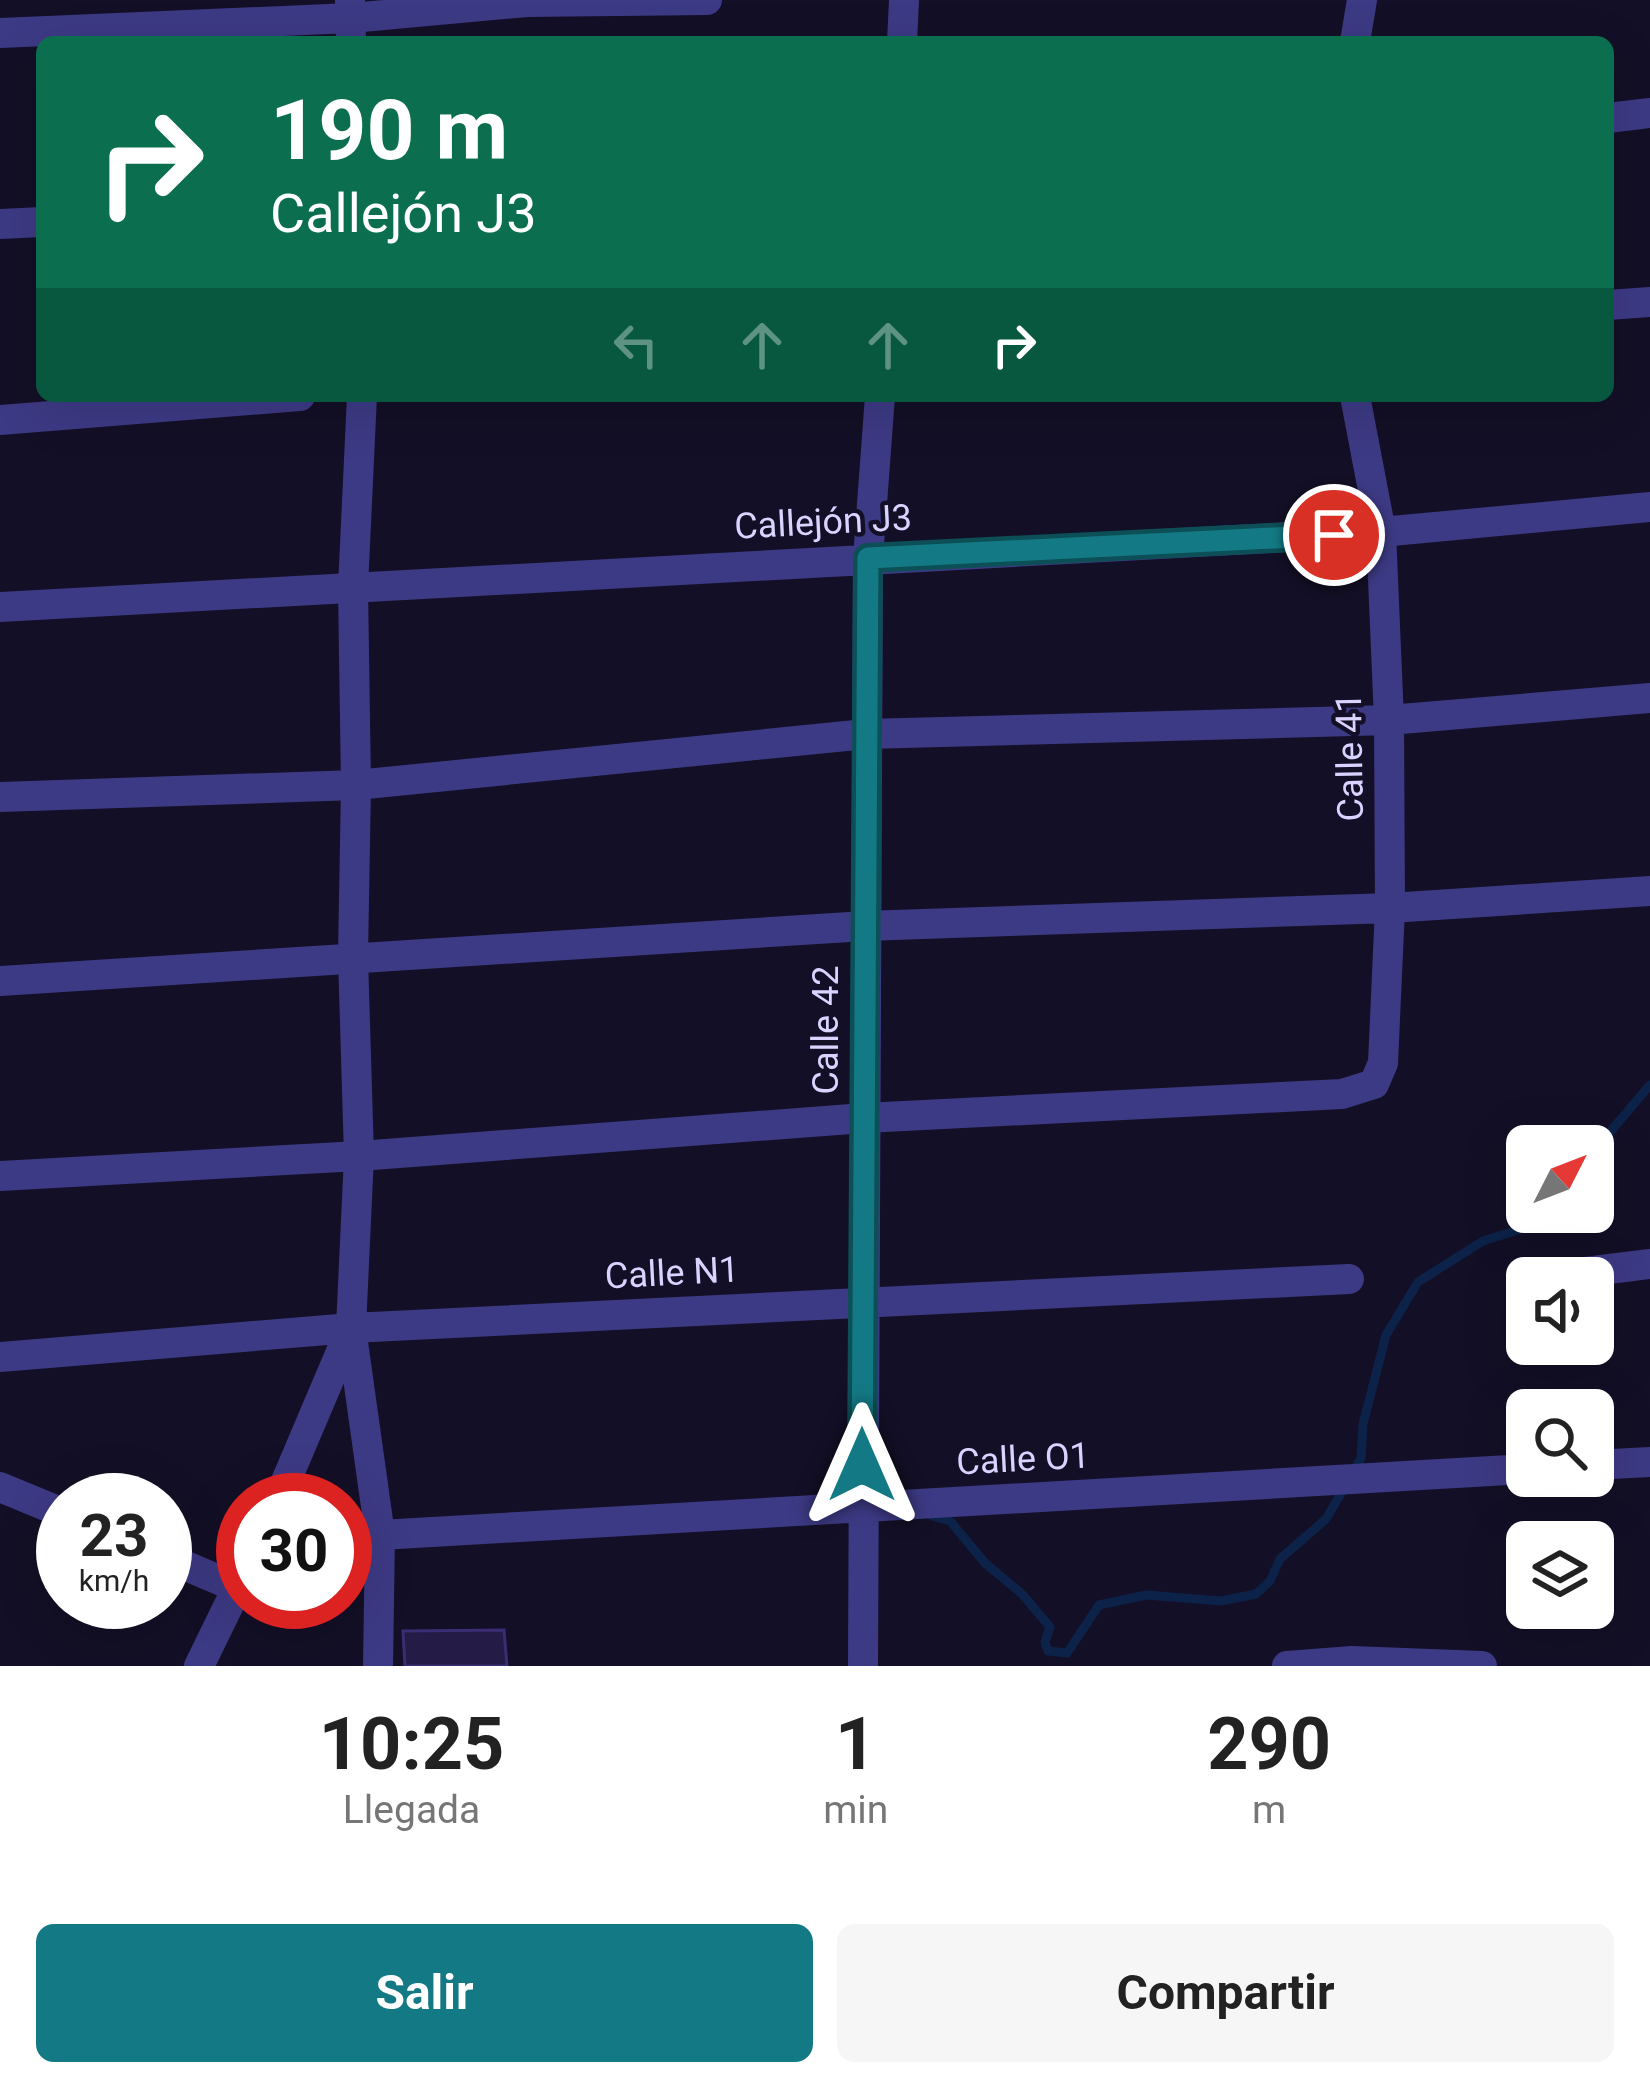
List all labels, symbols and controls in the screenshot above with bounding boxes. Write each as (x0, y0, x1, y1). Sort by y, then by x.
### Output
text: 190 m (270, 81, 508, 180)
icon: right (72, 84, 228, 240)
text: Callejón J3 (270, 182, 537, 245)
icon: left (603, 312, 669, 378)
icon: ahead (729, 312, 795, 378)
icon: ahead (855, 312, 921, 378)
icon: right (981, 312, 1047, 378)
pin (1283, 484, 1385, 586)
street label: Callejón J3 (733, 496, 913, 548)
icon: arrive (1301, 502, 1367, 568)
street label: Calle 41 (1328, 692, 1372, 822)
street label: Calle 42 (805, 965, 847, 1095)
north arrow (1506, 1125, 1614, 1233)
map controls (1506, 1125, 1614, 1629)
street label: Calle N1 (604, 1249, 740, 1297)
button: sound (1506, 1257, 1614, 1365)
button: search (1506, 1389, 1614, 1497)
position arrow (799, 1402, 925, 1528)
street label: Calle O1 (955, 1435, 1091, 1483)
speed limit sign: 30 (216, 1473, 372, 1629)
text: 23 (80, 1500, 148, 1571)
button: layers (1506, 1521, 1614, 1629)
text: km/h (79, 1563, 149, 1598)
text: 10:25 (319, 1702, 504, 1787)
text: 1 (835, 1702, 876, 1787)
text: 290 (1207, 1702, 1331, 1787)
text: Llegada (343, 1787, 480, 1833)
text: min (823, 1787, 888, 1833)
text: m (1252, 1787, 1286, 1833)
button: Salir (36, 1924, 813, 2062)
button: Compartir (837, 1924, 1614, 2062)

